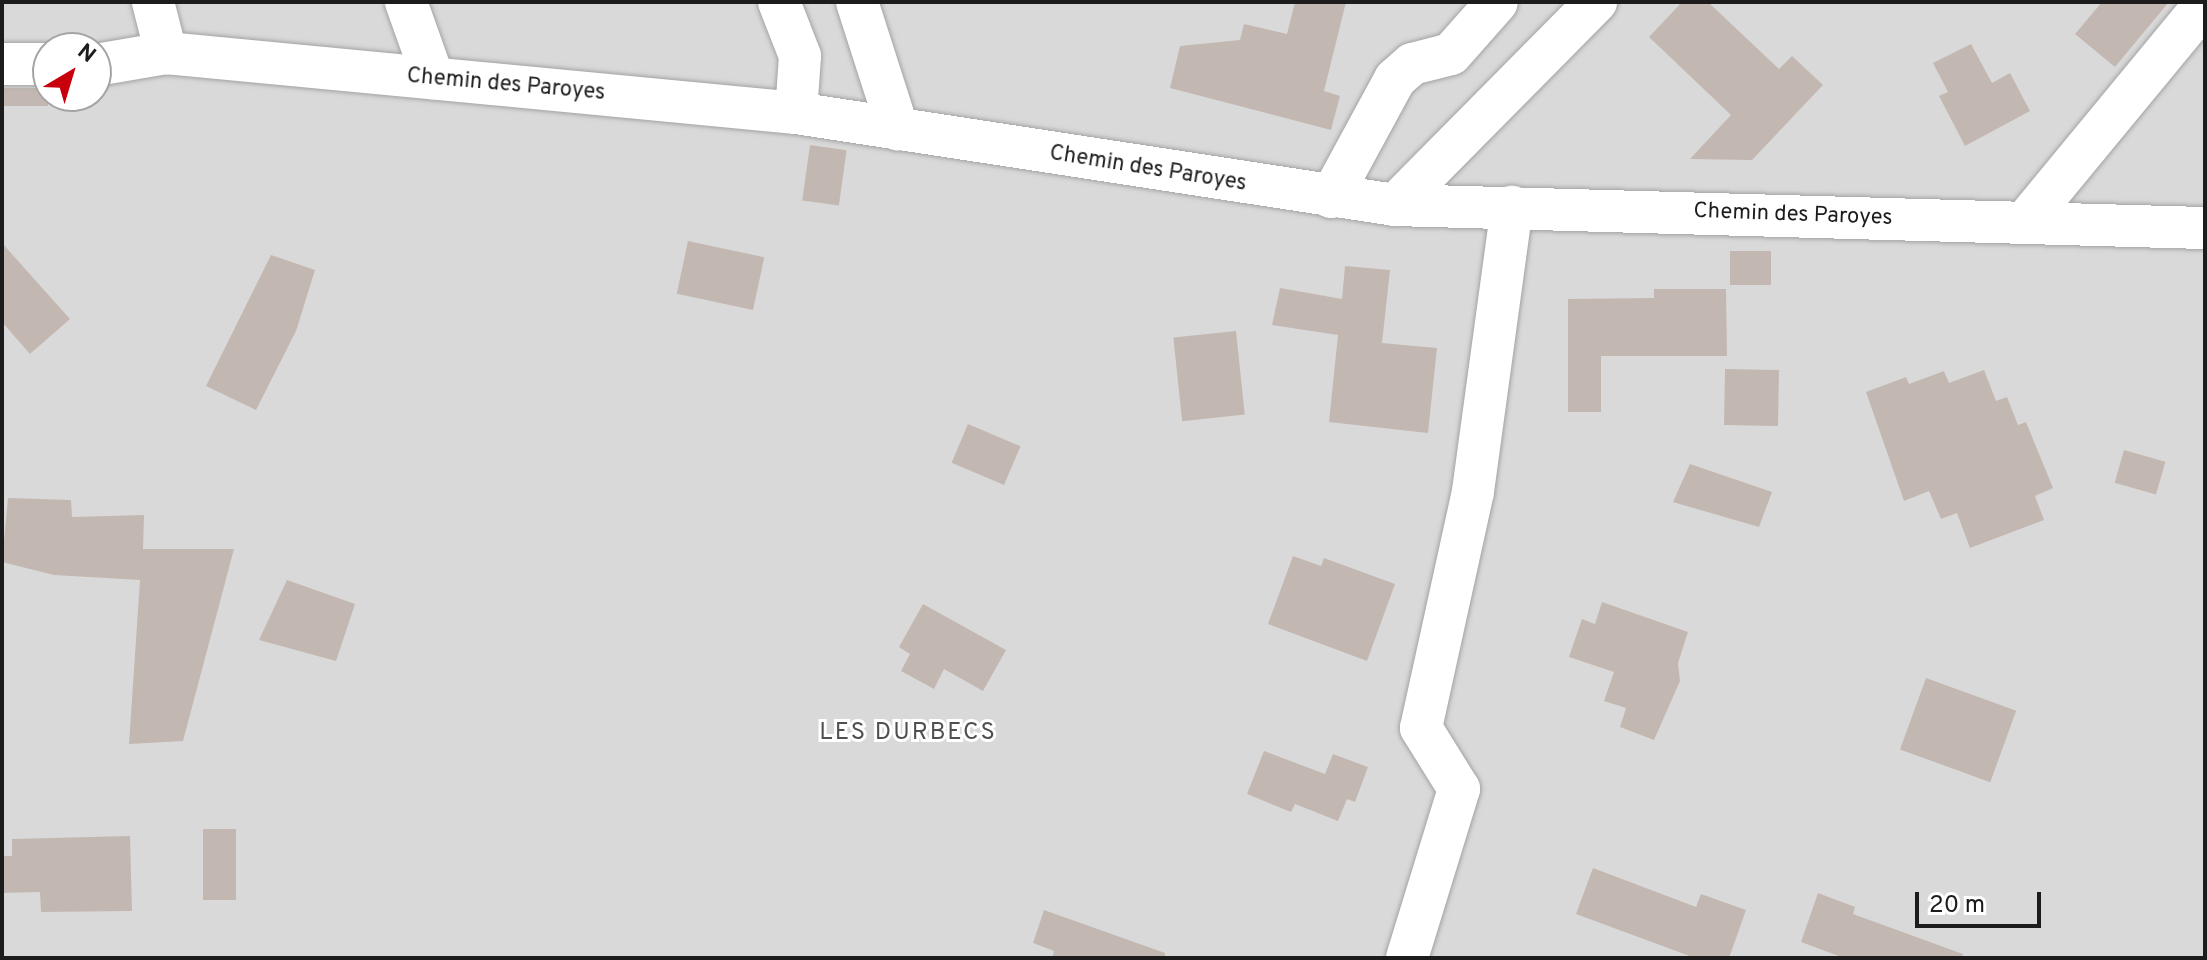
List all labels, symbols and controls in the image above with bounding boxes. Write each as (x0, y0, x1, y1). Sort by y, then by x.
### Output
north arrow (32, 32, 112, 112)
text: N (71, 39, 100, 70)
street label: Chemin des Paroyes (406, 63, 606, 107)
street label: Chemin des Paroyes (1048, 140, 1248, 198)
street label: Chemin des Paroyes (1693, 198, 1893, 232)
district label: LES DURBECS (819, 720, 997, 748)
scale bar (1919, 876, 2045, 926)
text: 20 m (1929, 891, 1985, 921)

